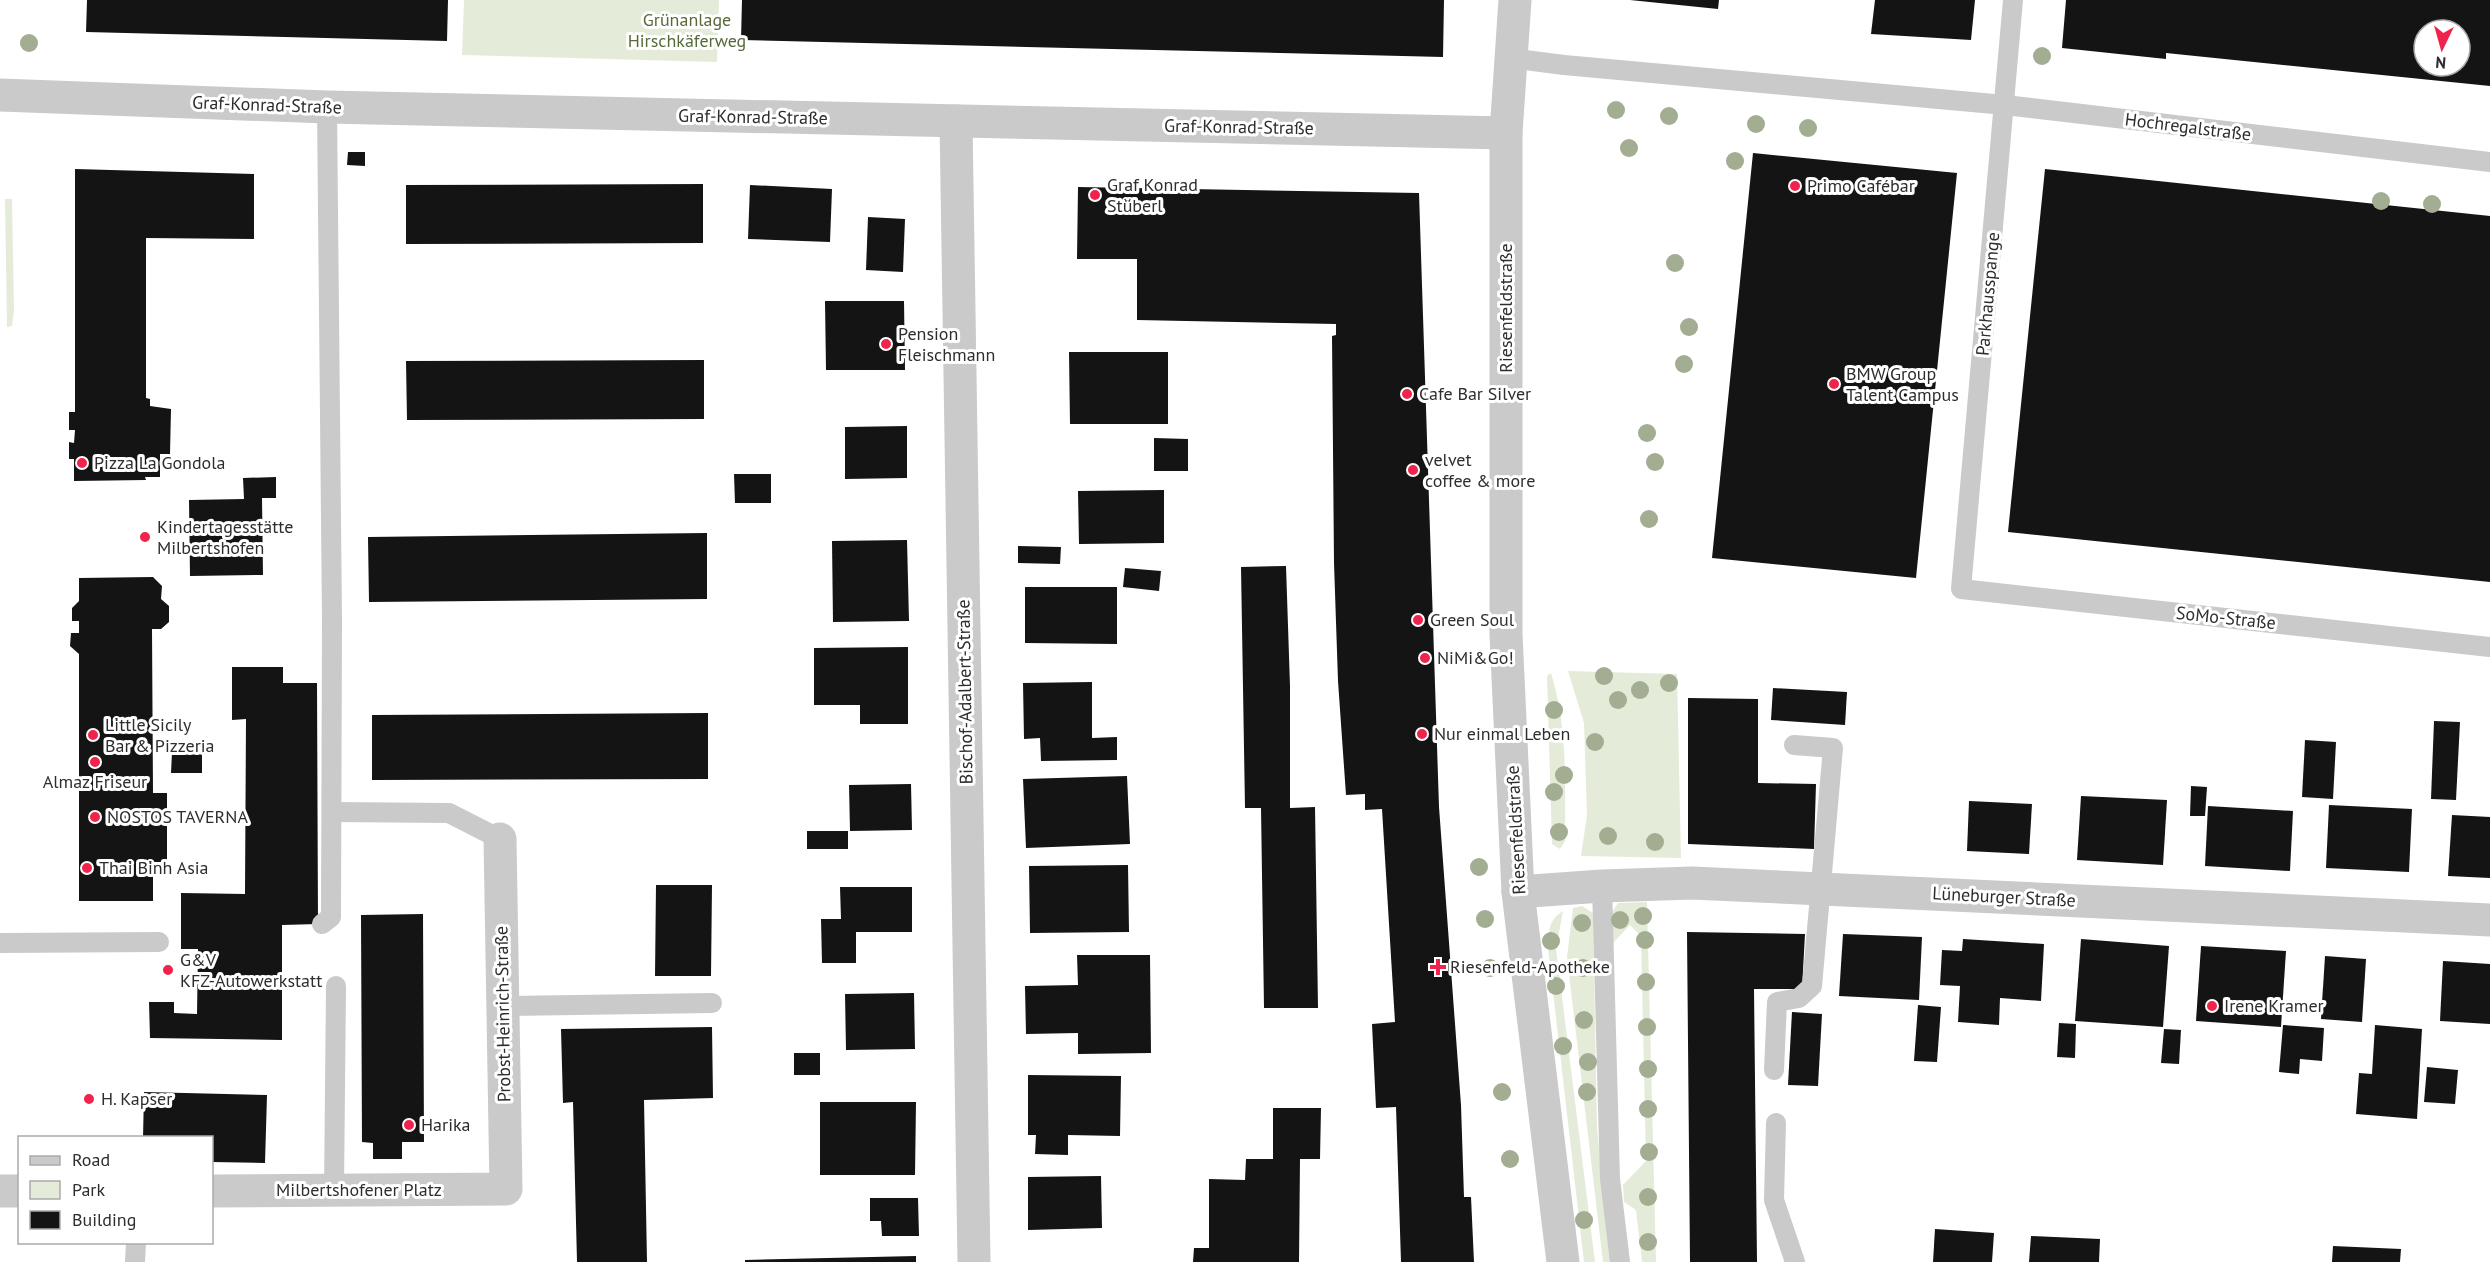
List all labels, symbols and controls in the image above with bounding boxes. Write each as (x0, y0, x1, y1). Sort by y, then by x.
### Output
park label: Grünanlage Hirschkäferweg (628, 8, 746, 52)
north arrow (2412, 18, 2472, 78)
text: N (2435, 53, 2447, 73)
street label: Graf-Konrad-Straße (192, 90, 342, 119)
street label: Graf-Konrad-Straße (678, 104, 828, 129)
street label: Hochregalstraße (2124, 107, 2253, 146)
street label: Graf-Konrad-Straße (1164, 114, 1314, 139)
place label: Graf Konrad Stüberl (1107, 173, 1198, 217)
place label: Primo Cafébar (1807, 174, 1915, 197)
marker: Primo Cafébar (1788, 179, 1802, 193)
marker: Graf Konrad Stüberl (1088, 188, 1102, 202)
street label: Parkhausspange (1971, 231, 2004, 357)
street label: Riesenfeldstraße (1494, 243, 1517, 373)
place label: Pension Fleischmann (898, 322, 995, 366)
marker: Pension Fleischmann (879, 337, 893, 351)
place label: BMW Group Talent Campus (1846, 362, 1959, 406)
marker: BMW Group Talent Campus (1827, 377, 1841, 391)
place label: Cafe Bar Silver (1419, 382, 1531, 405)
marker: Cafe Bar Silver (1400, 387, 1414, 401)
place label: velvet coffee & more (1425, 448, 1535, 492)
place label: Pizza La Gondola (94, 451, 225, 474)
marker: Pizza La Gondola (75, 456, 89, 470)
marker: velvet coffee & more (1406, 463, 1420, 477)
place label: Kindertagesstätte Milbertshofen (157, 515, 293, 559)
marker: Kindertagesstätte Milbertshofen (138, 530, 152, 544)
street label: Bischof-Adalbert-Straße (951, 599, 978, 785)
street label: SoMo-Straße (2175, 601, 2277, 634)
place label: Green Soul (1430, 608, 1515, 631)
marker: Green Soul (1411, 613, 1425, 627)
place label: NiMi&Go! (1437, 646, 1514, 669)
marker: NiMi&Go! (1418, 651, 1432, 665)
place label: Little Sicily Bar & Pizzeria (105, 713, 215, 757)
place label: Nur einmal Leben (1434, 722, 1570, 745)
marker: Nur einmal Leben (1415, 727, 1429, 741)
marker: Little Sicily Bar & Pizzeria (86, 728, 100, 742)
marker: Almaz Friseur (88, 755, 102, 769)
street label: Riesenfeldstraße (1501, 765, 1530, 895)
place label: Almaz Friseur (43, 770, 147, 793)
place label: NOSTOS TAVERNA (107, 805, 248, 828)
marker: NOSTOS TAVERNA (88, 810, 102, 824)
place label: Thai Binh Asia (99, 856, 209, 879)
marker: Thai Binh Asia (80, 861, 94, 875)
street label: Lüneburger Straße (1932, 881, 2076, 912)
street label: Probst-Heinrich-Straße (489, 926, 516, 1102)
place label: G&V KFZ-Autowerkstatt (180, 948, 322, 992)
place label: Riesenfeld-Apotheke (1450, 955, 1610, 978)
marker: Riesenfeld-Apotheke (1431, 960, 1445, 974)
marker: G&V KFZ-Autowerkstatt (161, 963, 175, 977)
place label: Irene Kramer (2224, 994, 2324, 1017)
marker: Irene Kramer (2205, 999, 2219, 1013)
place label: H. Kapser (101, 1087, 172, 1110)
marker: H. Kapser (82, 1092, 96, 1106)
place label: Harika (421, 1113, 471, 1136)
marker: Harika (402, 1118, 416, 1132)
legend (18, 1136, 213, 1244)
text: Road (72, 1148, 110, 1171)
text: Park (72, 1178, 105, 1201)
street label: Milbertshofener Platz (276, 1178, 442, 1201)
text: Building (72, 1208, 136, 1231)

